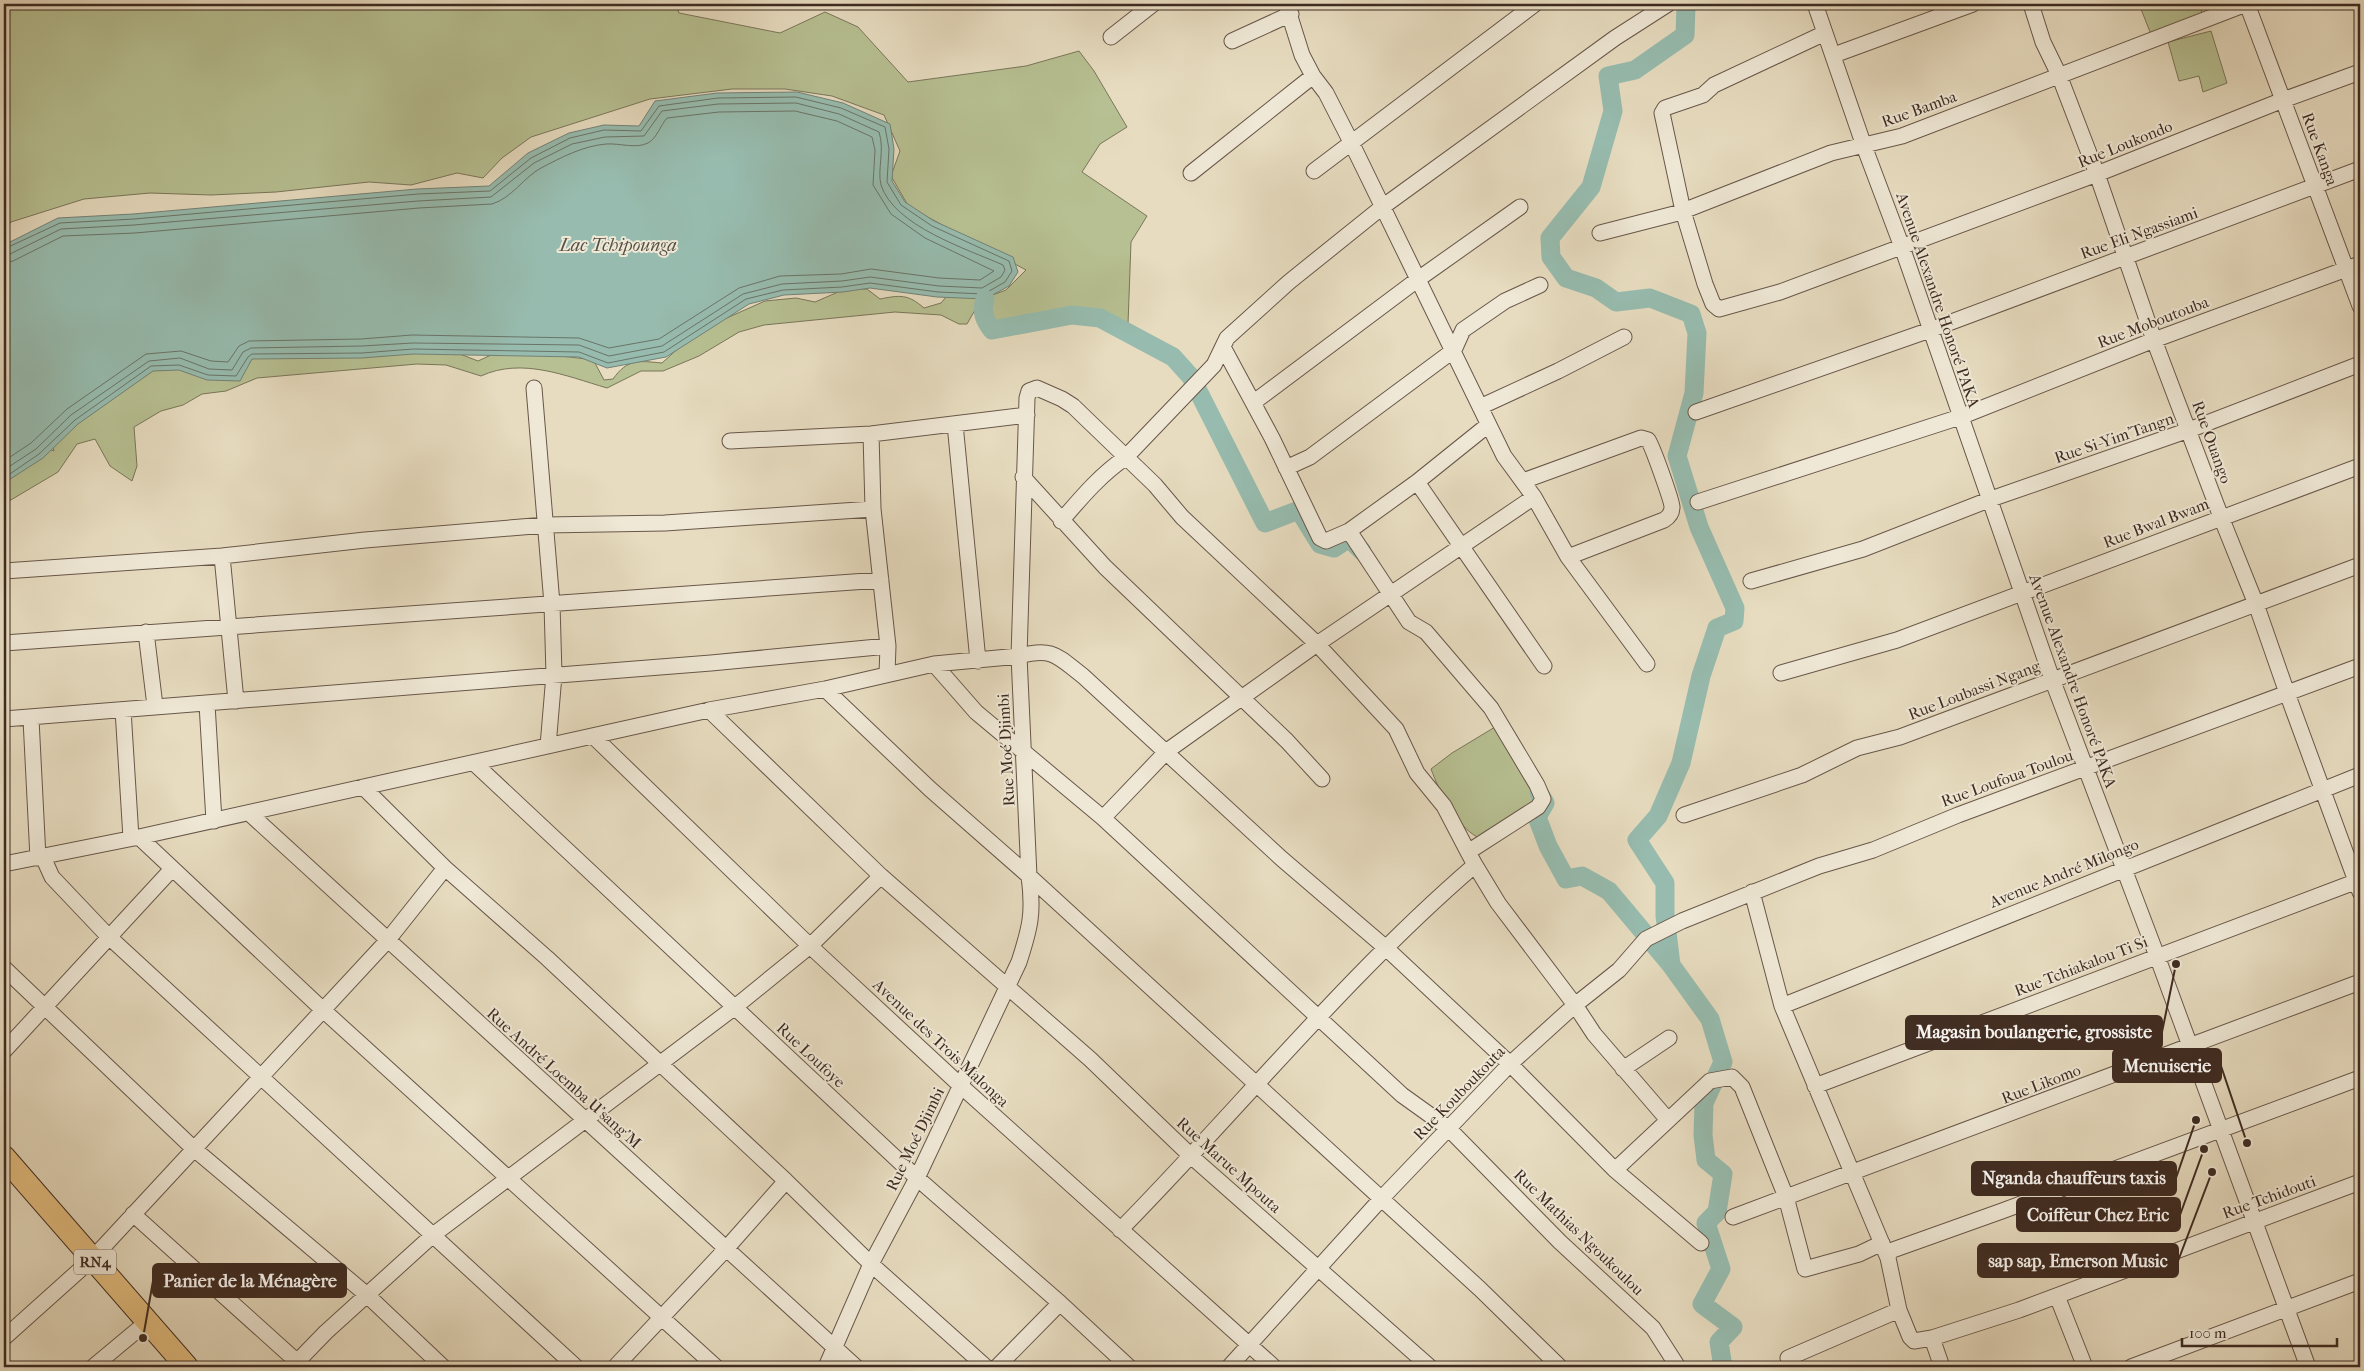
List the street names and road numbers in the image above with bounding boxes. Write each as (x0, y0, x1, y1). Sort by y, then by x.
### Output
street label: Rue Bamba (1879, 86, 1960, 131)
street label: Rue Kanga (2298, 110, 2342, 189)
street label: Rue Loukondo (2075, 116, 2175, 172)
street label: Avenue Alexandre Honoré PAKA (1892, 189, 1984, 411)
street label: Rue Eli Ngassiami (2078, 203, 2201, 263)
street label: Rue Moboutouba (2095, 292, 2212, 352)
street label: Rue Ouango (2188, 398, 2236, 486)
street label: Rue Si-Yim'Tangn (2052, 408, 2177, 467)
street label: Rue Bwal Bwam (2100, 494, 2212, 552)
street label: Avenue Alexandre Honoré PAKA (2025, 570, 2121, 791)
street label: Rue Loubassi Ngang (1905, 656, 2043, 724)
street label: Rue Moé Djimbi (994, 693, 1018, 807)
street label: Rue Loufoua Toulou (1938, 745, 2076, 811)
street label: Avenue André Milongo (1986, 834, 2141, 912)
street label: Rue Tchiakalou Ti Si (2012, 932, 2151, 1000)
street label: Avenue des Trois Malonga (868, 974, 1013, 1111)
street label: Rue André Loemba U'sang'M (483, 1004, 645, 1153)
street label: Rue Loufoye (773, 1018, 849, 1092)
street label: Rue Kouboukouta (1409, 1042, 1509, 1144)
street label: Rue Likomo (1999, 1060, 2083, 1108)
street label: Rue Moé Djimbi (882, 1084, 948, 1194)
street label: Rue Marue Mpouta (1173, 1113, 1286, 1217)
street label: Rue Mathias Ngoukoulou (1510, 1165, 1648, 1299)
street label: Rue Tchidouti (2220, 1171, 2319, 1223)
road number: RN4 (74, 1250, 116, 1274)

